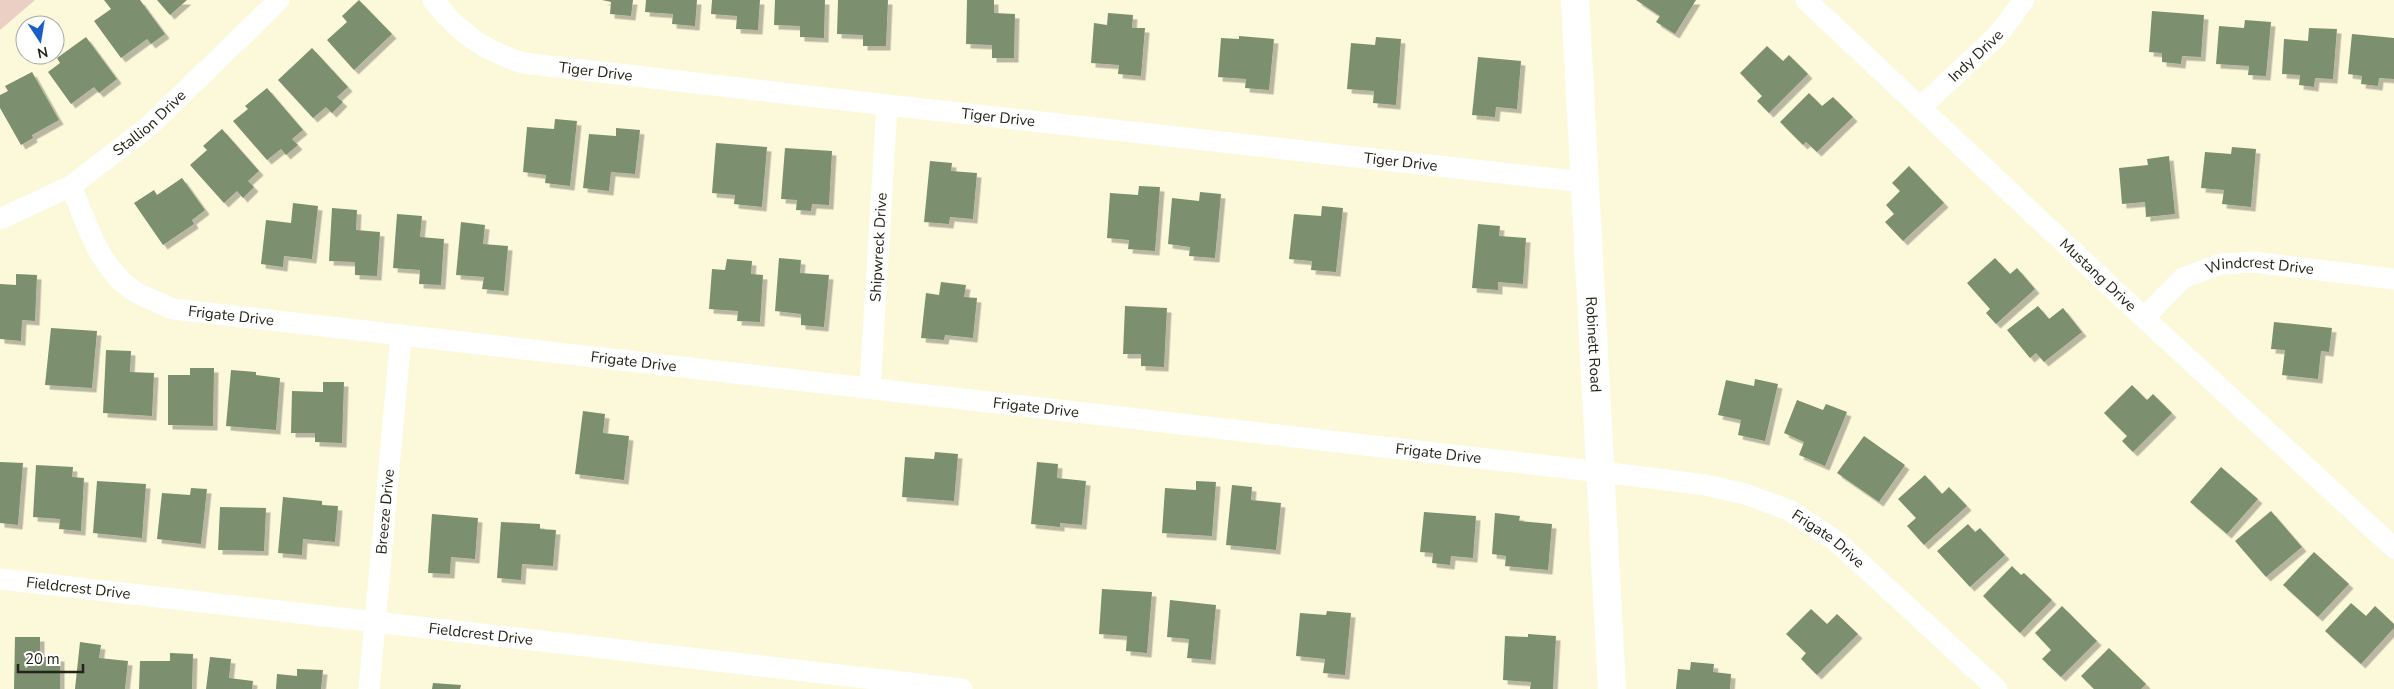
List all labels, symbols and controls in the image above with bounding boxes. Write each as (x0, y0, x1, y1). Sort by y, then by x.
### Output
north arrow (15, 15, 65, 65)
street label: Indy Drive (1944, 26, 2008, 86)
text: N (35, 42, 50, 63)
street label: Tiger Drive (558, 57, 634, 86)
street label: Stallion Drive (109, 86, 190, 160)
street label: Tiger Drive (960, 103, 1036, 131)
street label: Tiger Drive (1363, 148, 1439, 176)
street label: Shipwreck Drive (865, 192, 892, 303)
street label: Mustang Drive (2055, 234, 2141, 316)
street label: Windcrest Drive (2202, 252, 2315, 279)
street label: Robinett Road (1581, 296, 1606, 393)
street label: Frigate Drive (187, 301, 275, 330)
street label: Frigate Drive (590, 347, 678, 376)
street label: Frigate Drive (992, 393, 1080, 422)
street label: Frigate Drive (1394, 439, 1482, 468)
street label: Breeze Drive (371, 468, 399, 555)
street label: Frigate Drive (1788, 505, 1869, 572)
street label: Fieldcrest Drive (25, 572, 132, 604)
street label: Fieldcrest Drive (428, 618, 534, 650)
scale bar (18, 642, 82, 674)
text: 20 m (25, 649, 60, 669)

